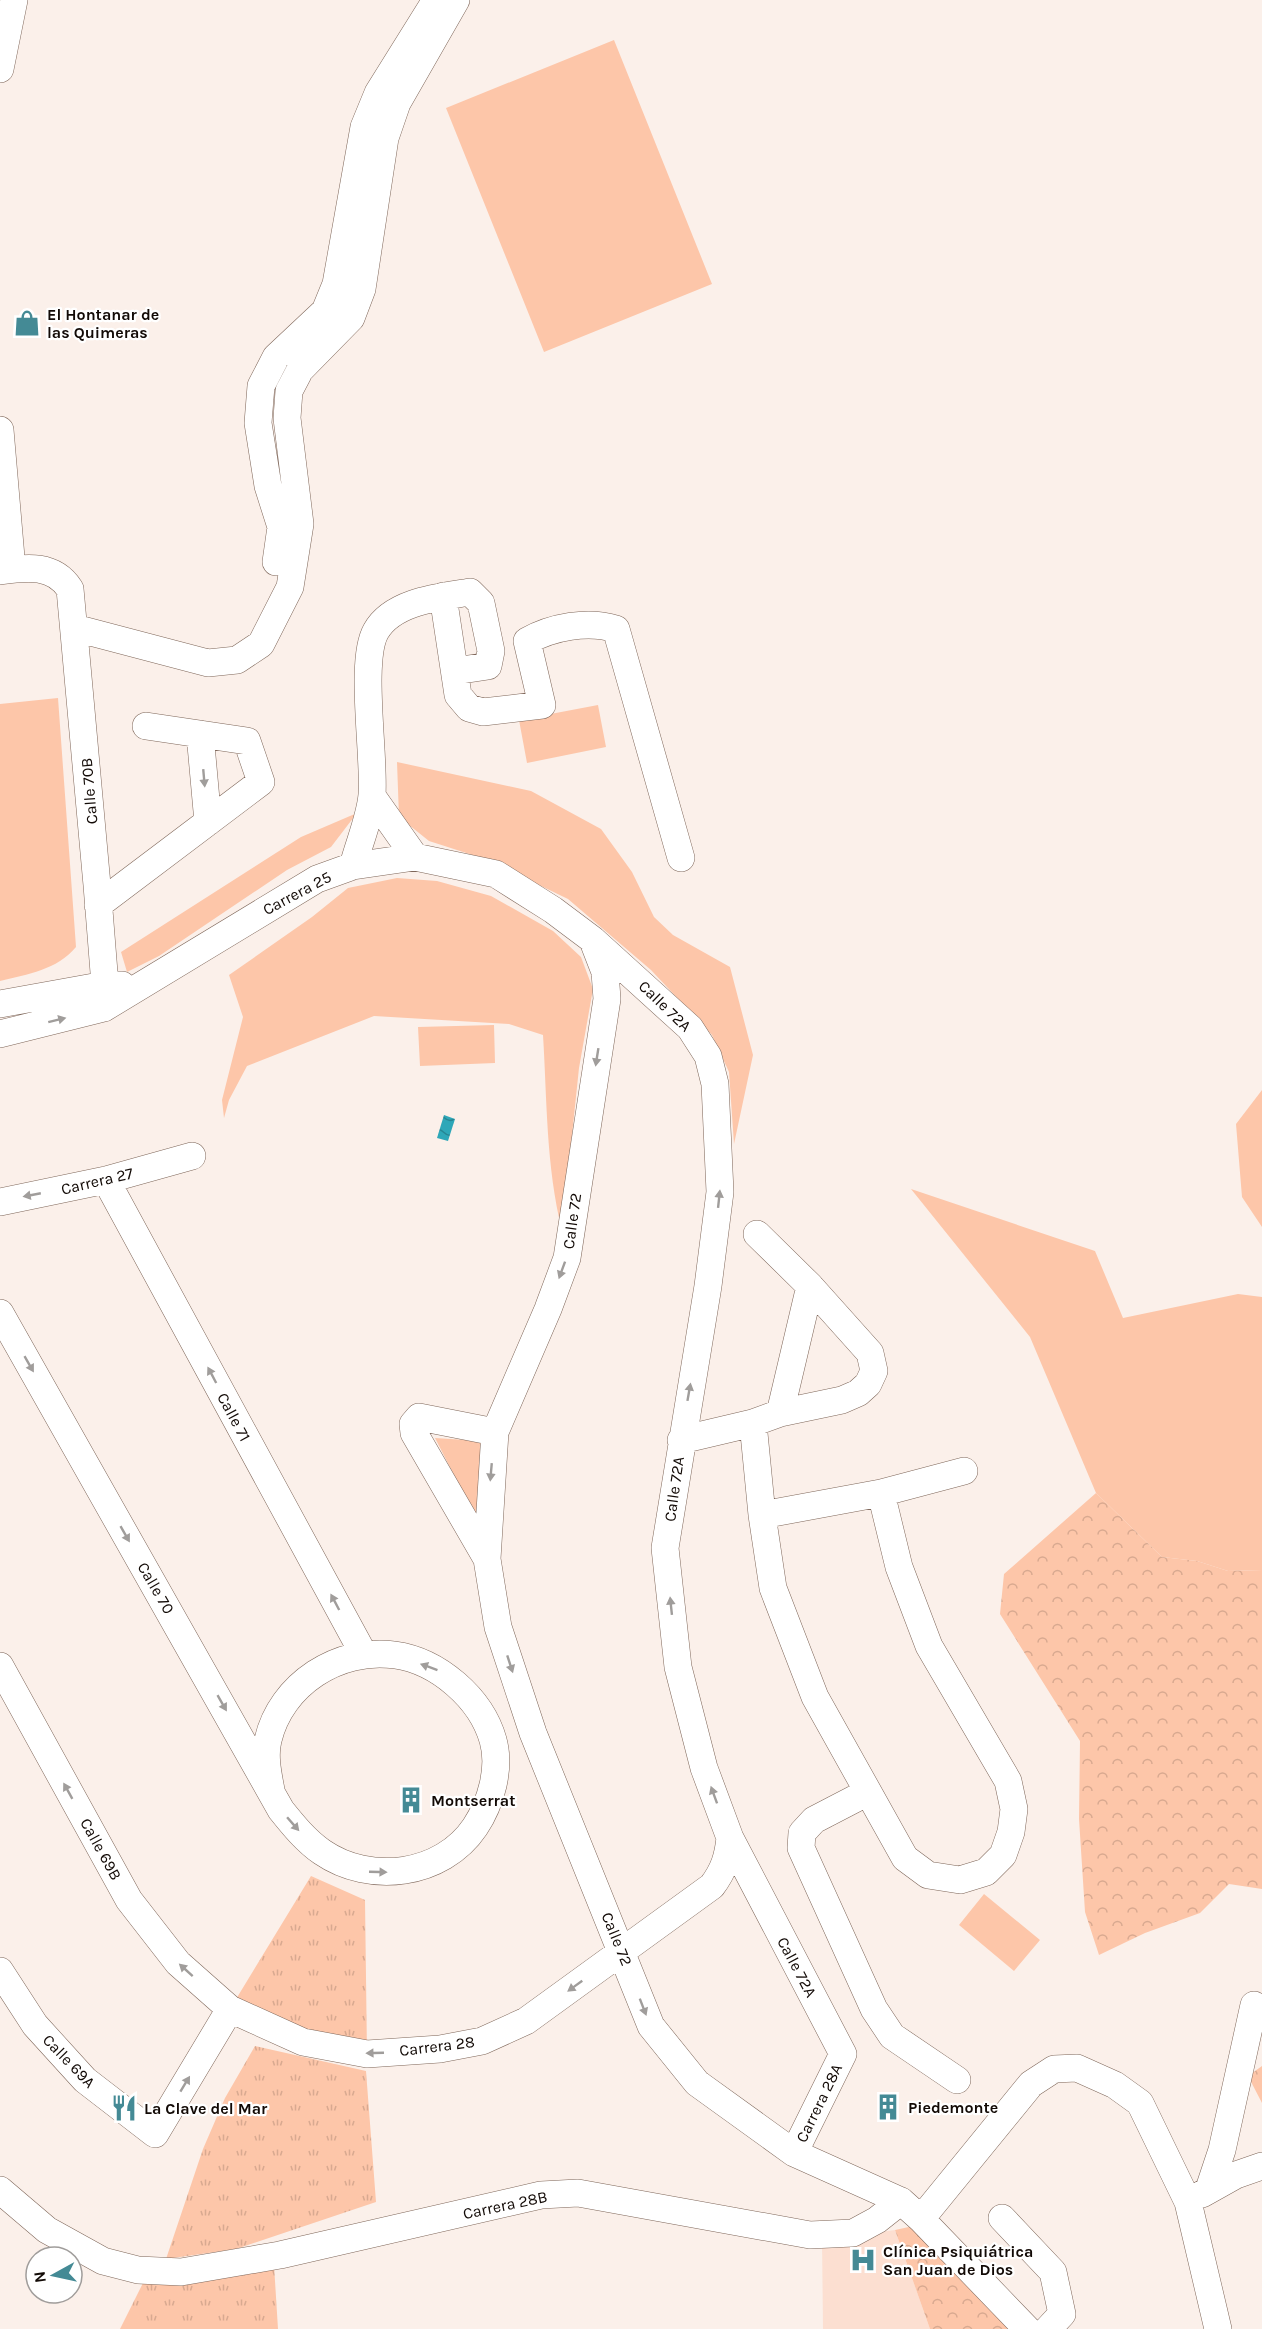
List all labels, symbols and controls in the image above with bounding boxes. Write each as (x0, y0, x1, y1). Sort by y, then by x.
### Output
place label: El Hontanar de las Quimeras (47, 305, 159, 342)
shop icon: El Hontanar de las Quimeras (12, 308, 42, 338)
street label: Calle 70B (77, 757, 101, 825)
one-way arrow (199, 769, 209, 788)
street label: Carrera 25 (259, 867, 335, 919)
street label: Calle 72A (635, 976, 695, 1036)
one-way arrow (48, 1014, 66, 1024)
one-way arrow (593, 1047, 602, 1066)
street label: Carrera 27 (59, 1163, 135, 1199)
one-way arrow (714, 1190, 724, 1209)
one-way arrow (23, 1191, 42, 1200)
street label: Calle 72 (559, 1192, 585, 1250)
one-way arrow (557, 1261, 567, 1279)
one-way arrow (24, 1356, 34, 1373)
one-way arrow (207, 1366, 217, 1383)
one-way arrow (685, 1382, 694, 1401)
street label: Calle 71 (213, 1389, 255, 1445)
street label: Calle 72A (660, 1455, 688, 1523)
one-way arrow (486, 1462, 496, 1481)
one-way arrow (120, 1526, 131, 1542)
street label: Calle 70 (134, 1559, 178, 1617)
one-way arrow (330, 1593, 340, 1610)
one-way arrow (666, 1596, 676, 1615)
one-way arrow (506, 1655, 516, 1673)
one-way arrow (420, 1661, 438, 1671)
one-way arrow (217, 1695, 227, 1712)
one-way arrow (64, 1782, 74, 1799)
building icon: Montserrat (396, 1785, 426, 1815)
one-way arrow (709, 1786, 719, 1804)
place label: Montserrat (431, 1791, 515, 1810)
street label: Calle 69B (76, 1815, 126, 1883)
one-way arrow (286, 1817, 300, 1832)
one-way arrow (368, 1867, 387, 1876)
street label: Calle 72 (598, 1909, 636, 1969)
street label: Calle 72A (773, 1934, 821, 2000)
one-way arrow (179, 1963, 194, 1977)
one-way arrow (567, 1980, 582, 1992)
one-way arrow (639, 1998, 649, 2016)
street label: Calle 69A (39, 2030, 99, 2092)
street label: Carrera 28 (398, 2032, 476, 2060)
one-way arrow (365, 2048, 384, 2058)
street label: Carrera 28A (792, 2061, 846, 2145)
one-way arrow (180, 2076, 191, 2092)
building icon: Piedemonte (873, 2092, 903, 2122)
restaurant icon: La Clave del Mar (109, 2093, 139, 2123)
place label: Piedemonte (908, 2098, 998, 2117)
place label: La Clave del Mar (144, 2099, 268, 2118)
street label: Carrera 28B (461, 2187, 549, 2223)
place label: Clínica Psiquiátrica San Juan de Dios (883, 2242, 1033, 2279)
north arrow (24, 2245, 84, 2305)
hospital icon: Clínica Psiquiátrica San Juan de Dios (848, 2245, 878, 2275)
text: N (29, 2270, 50, 2284)

